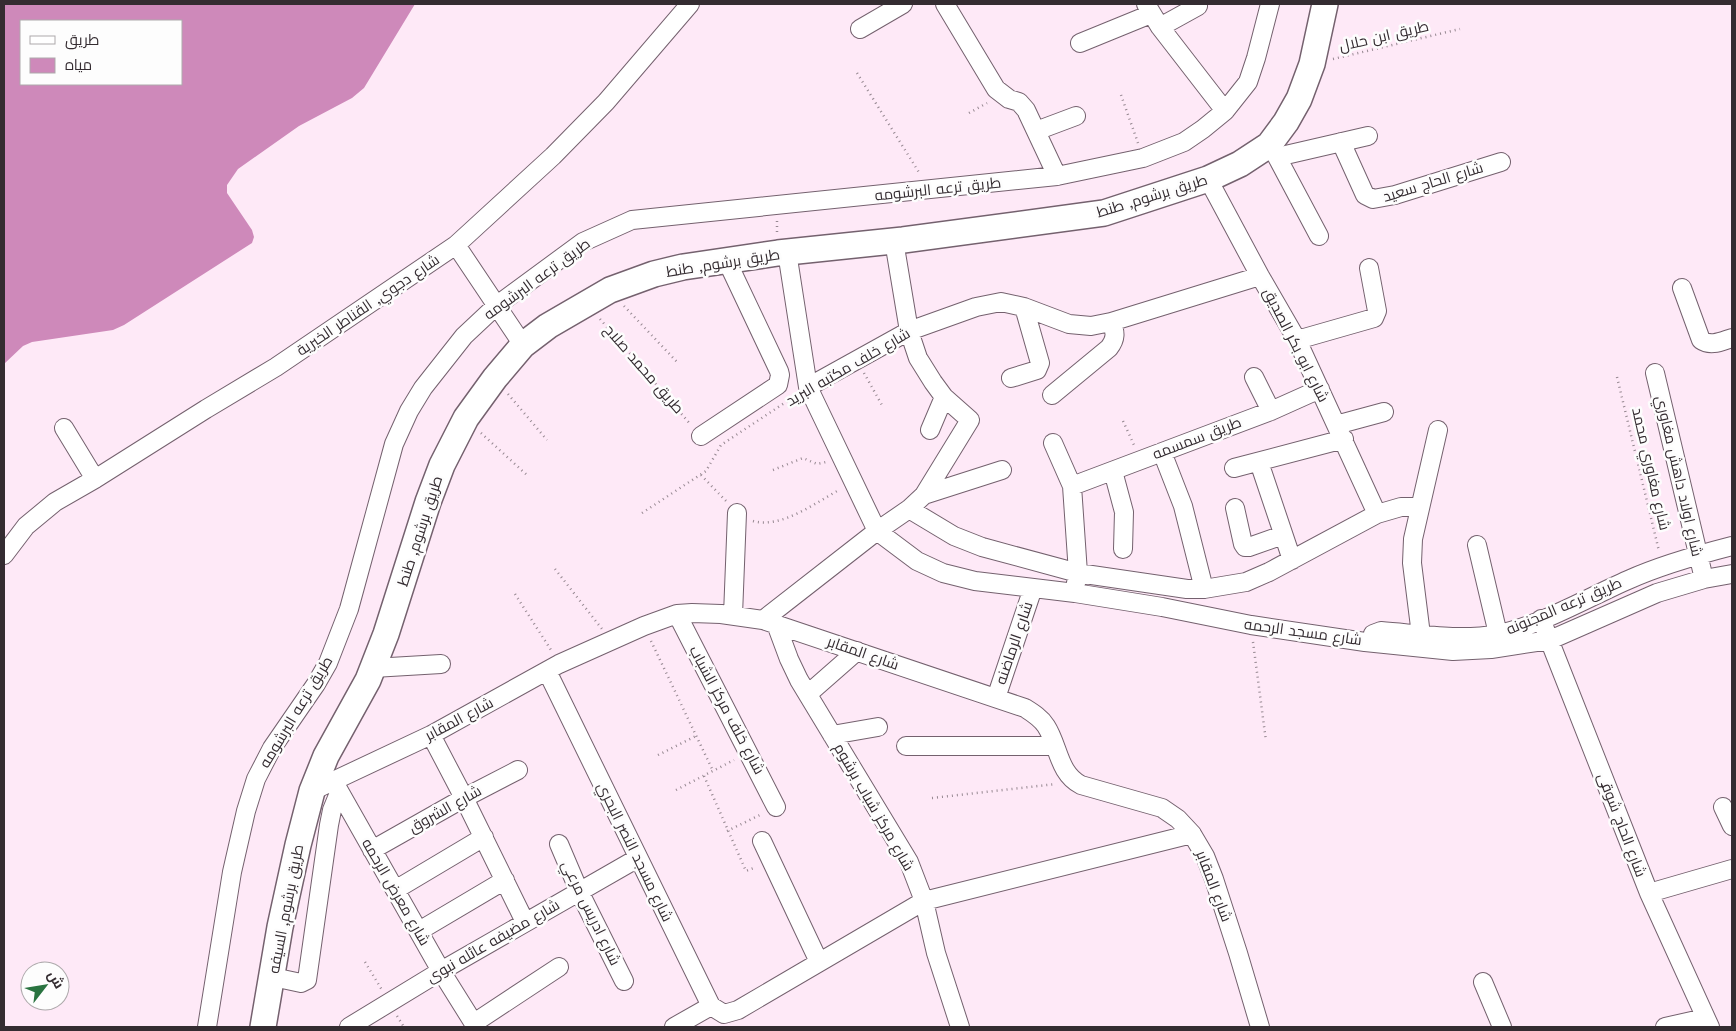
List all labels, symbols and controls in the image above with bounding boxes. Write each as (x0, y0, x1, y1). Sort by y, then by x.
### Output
street label: طريق ابن حلال (1337, 17, 1431, 56)
legend (20, 20, 182, 85)
text: طريق (65, 31, 99, 50)
text: مياه (65, 56, 92, 74)
street label: شارع الحاج سعيد (1381, 158, 1486, 208)
street label: طريق برشوم, طنط (1094, 171, 1210, 222)
street label: طريق ترعه البرشومه (874, 173, 1002, 206)
street label: طريق ترعه البرشومه (480, 234, 594, 324)
street label: طريق برشوم, طنط (665, 245, 781, 282)
street label: شارع دجوي, القناطر الخيرية (293, 250, 444, 362)
street label: شارع ابو بكر الصديق (1258, 285, 1333, 406)
street label: طريق محمد صلاح (599, 321, 688, 419)
street label: شارع خلف مكتبه البريد (783, 324, 914, 412)
street label: شارع اولاد داهش مغاوري (1649, 394, 1706, 559)
street label: شارع مغاوري محمد (1625, 406, 1674, 533)
street label: طريق سمسمه (1150, 413, 1244, 464)
street label: طريق برشوم, طنط (394, 474, 447, 589)
street label: طريق ترعه المجنونه (1504, 574, 1625, 639)
street label: شارع الرماضنه (991, 599, 1038, 687)
street label: شارع مسجد الرحمه (1243, 615, 1363, 651)
street label: شارع المقابر (823, 632, 901, 676)
street label: شارع خلف مركز الشباب (684, 643, 768, 778)
street label: طريق ترعه البرشومه (256, 653, 337, 772)
street label: شارع المقابر (421, 693, 497, 747)
street label: شارع مركز شباب برشوم (828, 740, 918, 875)
street label: شارع الحاج شوقى (1592, 770, 1650, 880)
street label: شارع مسجد النصر البحري (591, 779, 677, 926)
street label: شارع الشروق (405, 782, 486, 838)
street label: شارع معرض الرحمه (356, 835, 434, 950)
street label: طريق برشوم, السيفه (265, 843, 308, 975)
street label: شارع المقابر (1190, 847, 1236, 925)
street label: شارع ادريس مرعي (555, 858, 624, 970)
street label: شارع مضيفه عائله نبوى (423, 896, 564, 988)
north arrow (20, 961, 70, 1011)
text: ش (44, 967, 68, 992)

